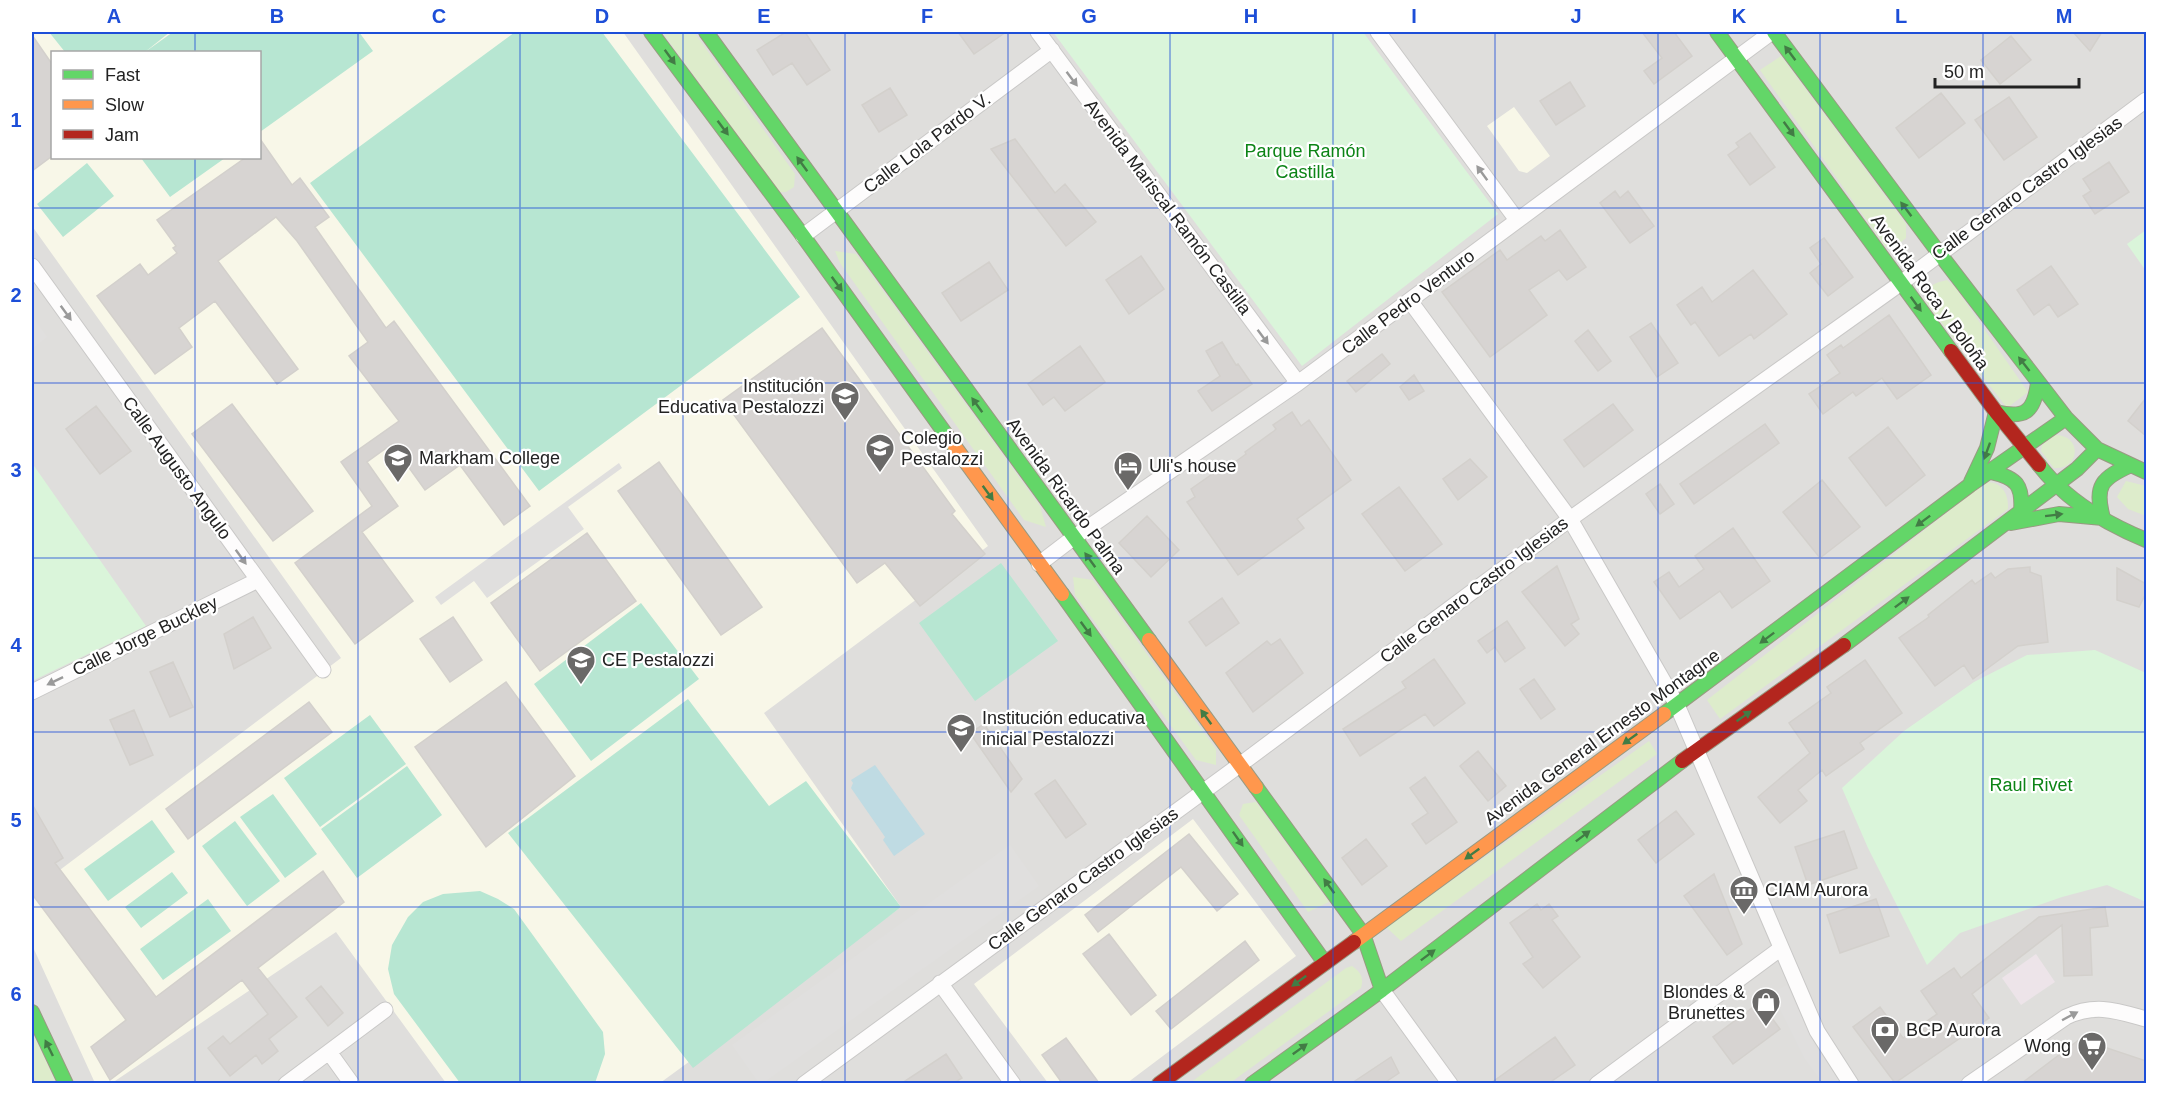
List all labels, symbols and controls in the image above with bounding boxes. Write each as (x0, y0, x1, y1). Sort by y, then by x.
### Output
text: A (107, 5, 121, 27)
text: B (270, 5, 284, 27)
text: C (432, 5, 446, 27)
text: D (595, 5, 609, 27)
text: E (757, 5, 771, 27)
text: F (921, 5, 933, 27)
text: G (1081, 5, 1097, 27)
text: H (1244, 5, 1258, 27)
text: I (1411, 5, 1417, 27)
text: J (1570, 5, 1582, 27)
text: K (1732, 5, 1747, 27)
text: L (1895, 5, 1907, 27)
text: M (2056, 5, 2072, 27)
one-way arrow (1784, 45, 1796, 61)
one-way arrow (663, 49, 675, 64)
legend (51, 51, 261, 159)
scale bar (1935, 51, 2079, 89)
text: 50 m (1944, 62, 1984, 82)
text: Fast (105, 65, 140, 85)
one-way arrow (1066, 71, 1078, 86)
street label: Calle Lola Pardo V. (860, 89, 994, 197)
text: Slow (105, 95, 145, 115)
street label: Avenida Mariscal Ramón Castilla (1081, 96, 1256, 319)
text: 1 (10, 109, 22, 131)
street label: Calle Genaro Castro Iglesias (1928, 112, 2126, 264)
one-way arrow (717, 120, 729, 136)
one-way arrow (1783, 121, 1795, 137)
text: Jam (105, 125, 139, 145)
park label: Parque Ramón Castilla (1244, 141, 1366, 182)
one-way arrow (797, 156, 809, 171)
one-way arrow (1476, 165, 1488, 181)
one-way arrow (1900, 201, 1912, 217)
street label: Avenida Roca y Boloña (1867, 211, 1994, 374)
street label: Calle Pedro Venturo (1338, 246, 1478, 358)
one-way arrow (831, 275, 843, 291)
text: 2 (10, 284, 22, 306)
one-way arrow (1910, 295, 1922, 311)
one-way arrow (60, 305, 72, 321)
one-way arrow (1257, 329, 1269, 344)
one-way arrow (2019, 357, 2031, 372)
place label: Institución Educativa Pestalozzi (658, 376, 824, 417)
school or university icon: Institución Educativa Pestalozzi (829, 380, 861, 422)
street label: Calle Augusto Angulo (119, 393, 235, 543)
one-way arrow (972, 398, 984, 413)
street label: Avenida Ricardo Palma (1003, 414, 1130, 579)
place label: Colegio Pestalozzi (901, 428, 983, 469)
school or university icon: Colegio Pestalozzi (864, 432, 896, 474)
school or university icon: Markham College (382, 442, 414, 484)
one-way arrow (1982, 442, 1992, 460)
place label: Markham College (419, 448, 560, 468)
hotel icon: Uli's house (1112, 450, 1144, 492)
place label: Uli's house (1149, 456, 1236, 476)
text: 3 (10, 459, 22, 481)
one-way arrow (982, 485, 994, 501)
one-way arrow (2044, 510, 2063, 520)
street label: Calle Genaro Castro Iglesias (1376, 513, 1572, 667)
one-way arrow (1915, 514, 1930, 526)
one-way arrow (235, 548, 247, 564)
one-way arrow (1084, 553, 1096, 569)
street label: Calle Jorge Buckley (69, 592, 221, 680)
one-way arrow (1894, 596, 1910, 609)
one-way arrow (1080, 620, 1092, 636)
one-way arrow (1759, 631, 1774, 643)
text: 4 (10, 634, 22, 656)
school or university icon: CE Pestalozzi (565, 644, 597, 686)
street label: Avenida General Ernesto Montagne (1480, 645, 1724, 829)
place label: CE Pestalozzi (602, 650, 714, 670)
one-way arrow (46, 676, 63, 685)
place label: Institución educativa inicial Pestalozzi (982, 708, 1146, 749)
one-way arrow (1200, 709, 1212, 725)
one-way arrow (1735, 710, 1751, 722)
school or university icon: Institución educativa inicial Pestalozzi (945, 712, 977, 754)
one-way arrow (1623, 733, 1639, 745)
park label: Raul Rivet (1989, 775, 2073, 795)
street label: Calle Genaro Castro Iglesias (984, 803, 1182, 955)
text: 5 (10, 809, 22, 831)
one-way arrow (1232, 830, 1244, 846)
one-way arrow (1575, 830, 1591, 843)
one-way arrow (1465, 848, 1481, 860)
museum icon: CIAM Aurora (1728, 874, 1760, 916)
one-way arrow (1323, 879, 1335, 895)
place label: CIAM Aurora (1765, 880, 1869, 900)
one-way arrow (1420, 948, 1436, 961)
one-way arrow (1292, 975, 1308, 987)
place label: Blondes & Brunettes (1663, 982, 1745, 1023)
text: 6 (10, 983, 22, 1005)
shop icon: Blondes & Brunettes (1750, 986, 1782, 1028)
one-way arrow (2061, 1011, 2078, 1021)
bank icon: BCP Aurora (1869, 1014, 1901, 1056)
place label: BCP Aurora (1906, 1020, 2002, 1040)
supermarket icon: Wong (2076, 1030, 2108, 1072)
place label: Wong (2024, 1036, 2071, 1056)
one-way arrow (44, 1039, 53, 1056)
one-way arrow (1291, 1043, 1307, 1055)

